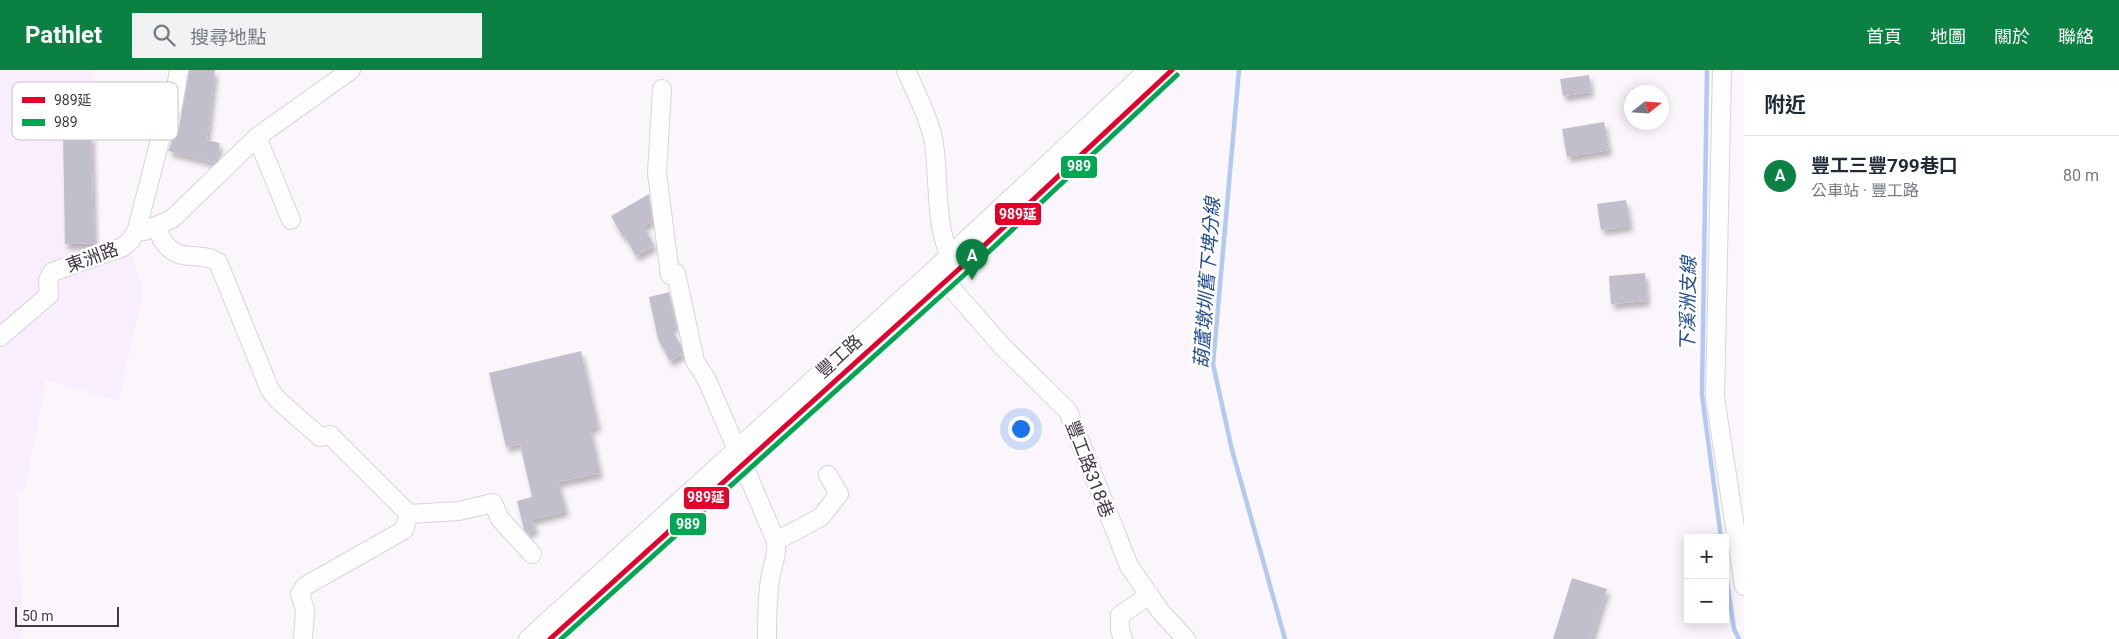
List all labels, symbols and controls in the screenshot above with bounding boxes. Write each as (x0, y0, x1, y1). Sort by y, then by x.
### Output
search box (132, 13, 482, 58)
text: Pathlet (25, 21, 102, 49)
icon: search (150, 21, 178, 49)
text: 搜尋地點 (190, 26, 266, 49)
text: 首頁 (1866, 26, 1902, 47)
text: 地圖 (1930, 26, 1966, 47)
text: 關於 (1994, 26, 2030, 47)
text: 聯絡 (2058, 26, 2094, 47)
legend (12, 82, 178, 140)
north arrow (1624, 85, 1669, 130)
text: 989延 (54, 92, 92, 108)
text: 附近 (1764, 93, 1806, 117)
text: 989 (54, 114, 78, 130)
text: 豐工三豐799巷口 (1811, 154, 1958, 177)
line badge: 989 (1060, 155, 1098, 179)
text: 989 (1067, 158, 1091, 174)
text: A (1775, 166, 1785, 185)
text: 80 m (2063, 166, 2099, 185)
text: 公車站 · 豐工路 (1811, 181, 1919, 200)
water label: 葫蘆墩圳舊下埤分線 (1190, 195, 1225, 369)
line badge: 989延 (994, 202, 1042, 226)
text: 989延 (999, 206, 1037, 222)
street label: 東洲路 (63, 238, 121, 276)
pin: A (956, 239, 988, 280)
water label: 下溪洲支線 (1676, 254, 1700, 352)
street label: 豐工路 (812, 330, 866, 382)
your location (1008, 416, 1034, 442)
street label: 豐工路318巷 (1062, 417, 1118, 521)
line badge: 989延 (683, 486, 730, 510)
text: 989延 (687, 489, 725, 505)
line badge: 989 (669, 512, 707, 536)
text: 989 (676, 516, 700, 532)
map controls (1684, 534, 1729, 624)
button: + (1684, 534, 1729, 579)
button: − (1684, 579, 1729, 624)
scale bar (15, 604, 119, 627)
text: 50 m (22, 608, 54, 624)

